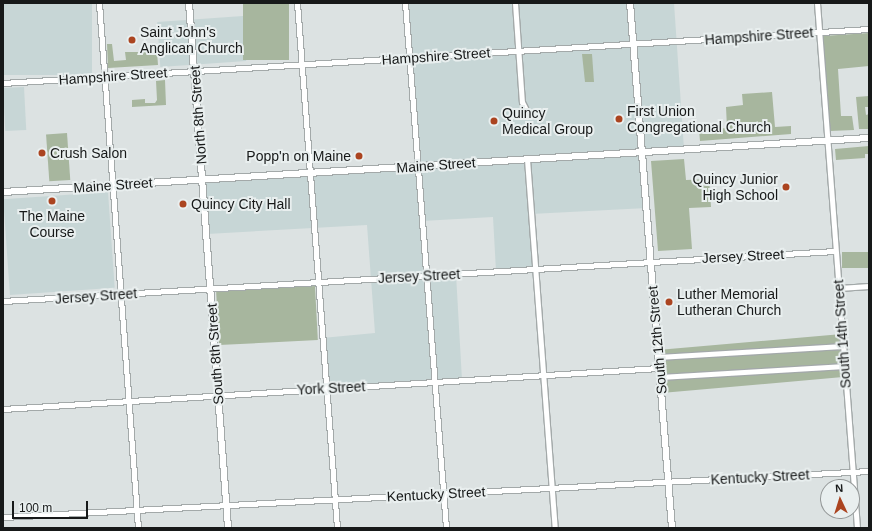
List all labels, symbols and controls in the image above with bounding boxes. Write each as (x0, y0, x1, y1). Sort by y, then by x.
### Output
place label: Saint John's Anglican Church (140, 24, 243, 56)
street label: Hampshire Street (704, 24, 814, 48)
marker: Saint John's Anglican Church (127, 35, 137, 45)
street label: Hampshire Street (381, 44, 491, 68)
street label: Hampshire Street (58, 64, 168, 88)
street label: North 8th Street (186, 65, 210, 165)
place label: First Union Congregational Church (627, 103, 771, 136)
place label: Quincy Medical Group (502, 105, 593, 138)
marker: First Union Congregational Church (614, 114, 624, 124)
marker: Quincy Medical Group (489, 116, 499, 126)
place label: Crush Salon (50, 145, 127, 161)
marker: Crush Salon (37, 148, 47, 158)
place label: Popp'n on Maine (246, 148, 351, 164)
marker: Popp'n on Maine (354, 151, 364, 161)
street label: Maine Street (396, 154, 476, 176)
place label: Quincy Junior High School (692, 171, 778, 204)
street label: Maine Street (73, 174, 153, 196)
marker: Quincy Junior High School (781, 182, 791, 192)
marker: The Maine Course (47, 196, 57, 206)
place label: Quincy City Hall (191, 196, 291, 212)
marker: Quincy City Hall (178, 199, 188, 209)
place label: The Maine Course (19, 208, 85, 240)
street label: Jersey Street (701, 245, 785, 267)
street label: Jersey Street (377, 265, 461, 287)
street label: South 14th Street (830, 279, 854, 389)
street label: Jersey Street (54, 285, 138, 307)
street label: South 12th Street (644, 285, 670, 395)
place label: Luther Memorial Lutheran Church (677, 286, 781, 318)
marker: Luther Memorial Lutheran Church (664, 297, 674, 307)
street label: South 8th Street (203, 303, 227, 405)
street label: York Street (296, 378, 366, 398)
street label: Kentucky Street (710, 466, 810, 488)
north arrow (820, 479, 860, 519)
text: N (835, 482, 844, 494)
street label: Kentucky Street (386, 483, 486, 505)
scale bar (14, 493, 90, 519)
text: 100 m (19, 501, 52, 515)

